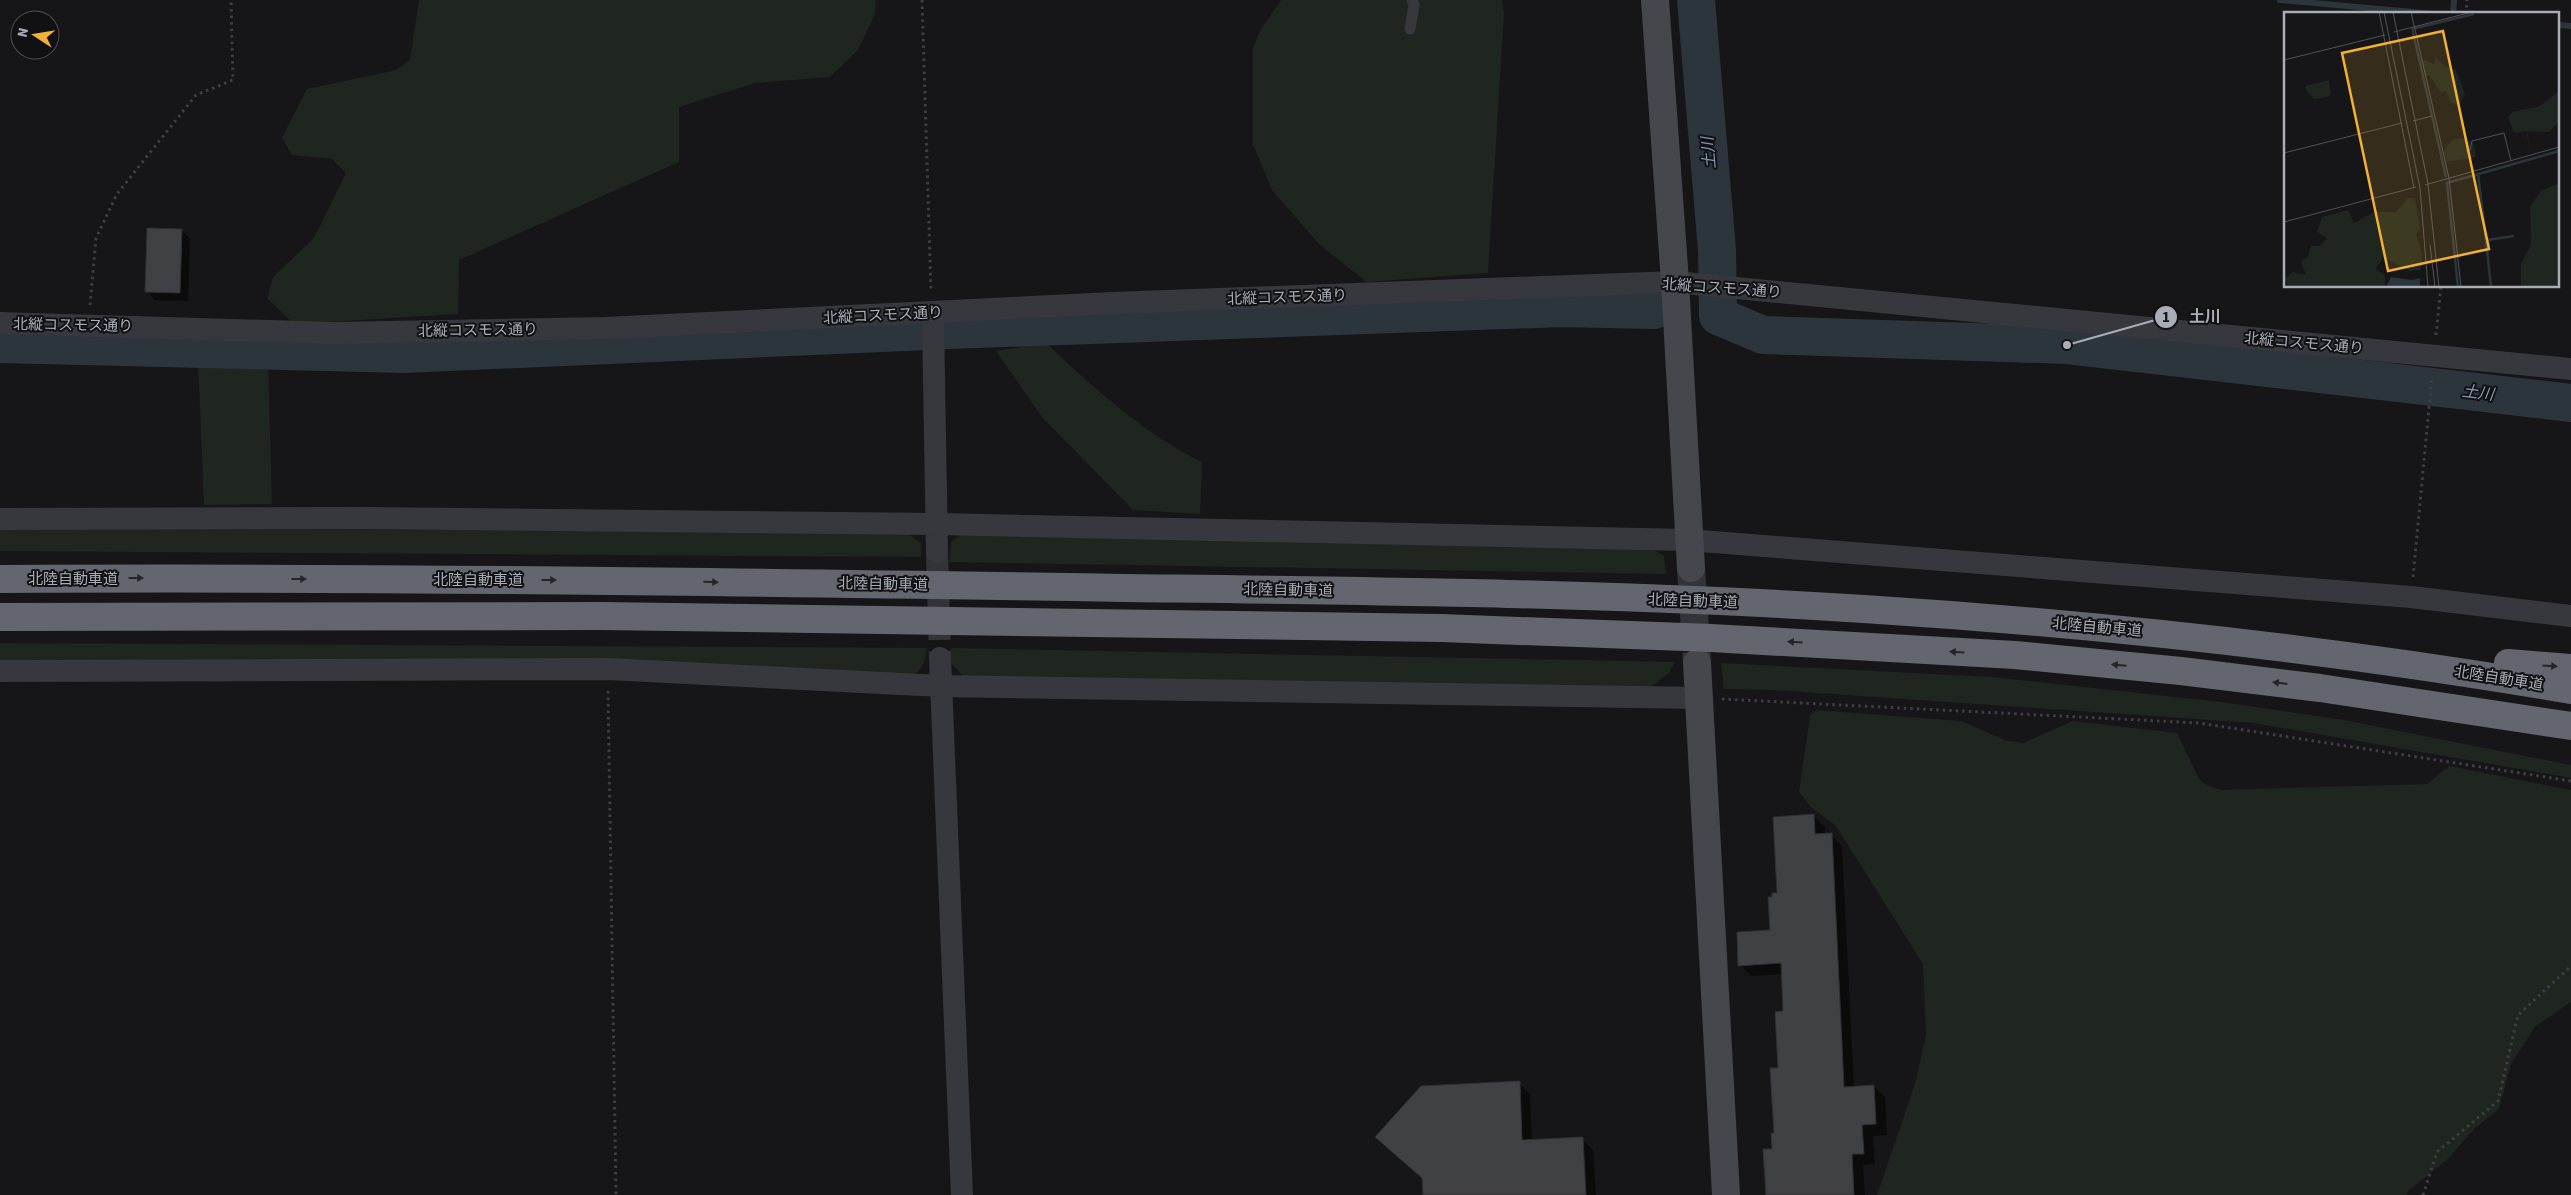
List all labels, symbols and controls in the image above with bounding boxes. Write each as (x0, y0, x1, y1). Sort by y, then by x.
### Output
north arrow (10, 10, 60, 60)
inset map (2284, 12, 2558, 288)
text: N (13, 26, 34, 39)
water label: 土川 (1696, 134, 1721, 170)
street label: 北縦コスモス通り (1661, 274, 1783, 303)
street label: 北縦コスモス通り (1227, 285, 1347, 310)
callout: 土川 (2154, 301, 2231, 332)
street label: 北縦コスモス通り (823, 302, 944, 329)
text: 土川 (2189, 306, 2221, 328)
text: 1 (2162, 307, 2170, 328)
street label: 北縦コスモス通り (13, 314, 133, 337)
street label: 北縦コスモス通り (418, 319, 538, 342)
street label: 北縦コスモス通り (2243, 328, 2365, 359)
water label: 土川 (2461, 380, 2497, 406)
street label: 北陸自動車道 (28, 569, 118, 590)
street label: 北陸自動車道 (433, 570, 523, 591)
street label: 北陸自動車道 (838, 573, 928, 596)
one-way arrow (128, 574, 144, 582)
one-way arrow (291, 575, 307, 583)
one-way arrow (541, 576, 557, 584)
one-way arrow (703, 578, 719, 586)
street label: 北陸自動車道 (1243, 579, 1333, 602)
street label: 北陸自動車道 (1648, 589, 1738, 614)
street label: 北陸自動車道 (2051, 613, 2143, 642)
one-way arrow (1787, 638, 1803, 646)
one-way arrow (1949, 647, 1965, 655)
one-way arrow (2111, 661, 2127, 669)
street label: 北陸自動車道 (2453, 661, 2545, 696)
one-way arrow (2542, 663, 2558, 671)
one-way arrow (2272, 679, 2288, 687)

